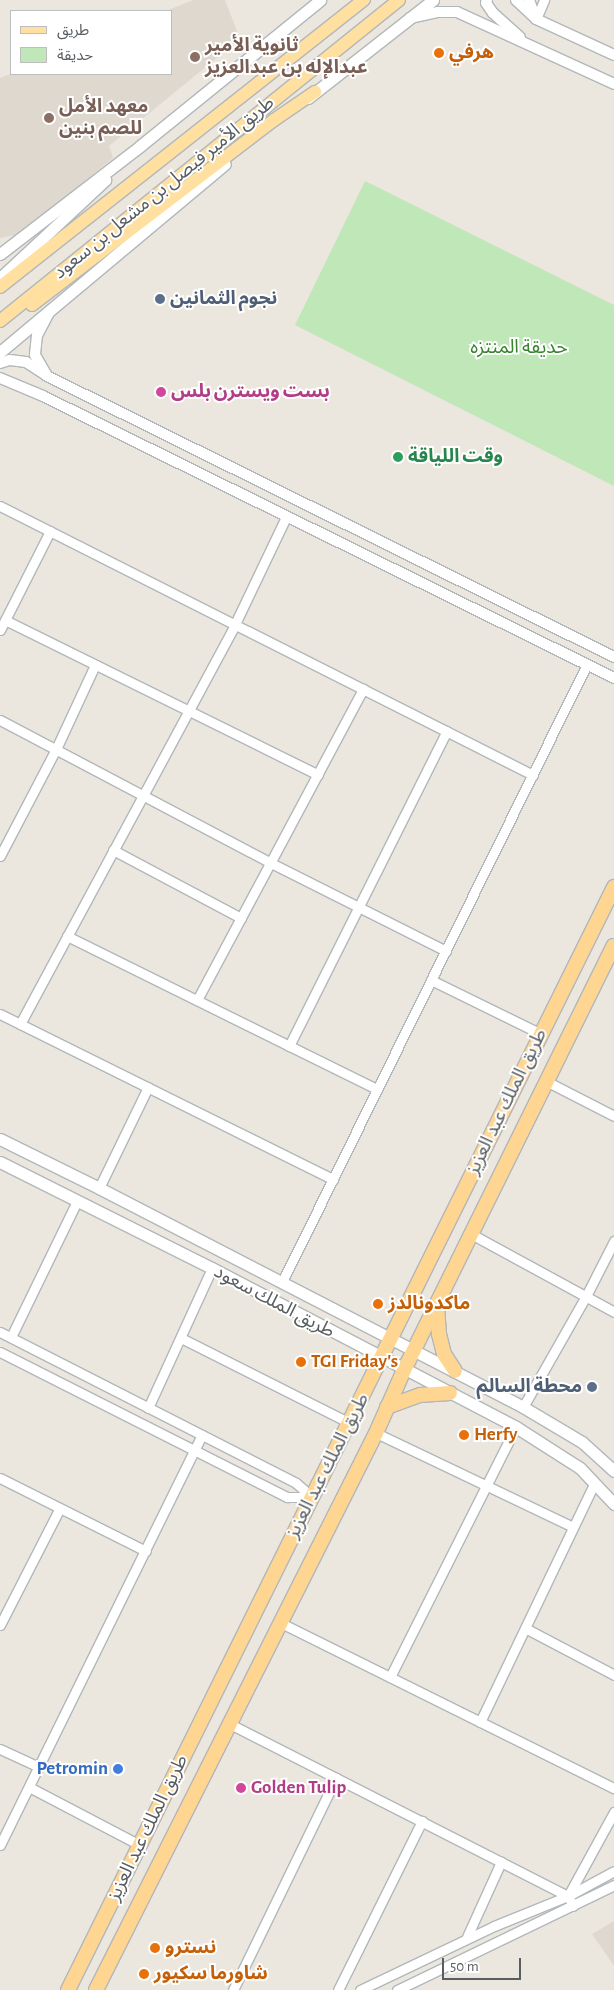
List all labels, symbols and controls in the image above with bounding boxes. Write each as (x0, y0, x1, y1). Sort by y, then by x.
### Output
legend (10, 10, 172, 75)
text: طريق (57, 23, 89, 38)
place label: ثانوية الأمير عبدالإله بن عبدالعزيز (205, 35, 368, 79)
place label: هرفي (449, 42, 494, 64)
marker: هرفي (433, 47, 445, 59)
text: حديقة (57, 48, 93, 63)
marker: ثانوية الأمير عبدالإله بن عبدالعزيز (189, 51, 201, 63)
street label: طريق الأمير فيصل بن مشعل بن سعود (49, 92, 279, 284)
place label: معهد الأمل للصم بنين (59, 96, 148, 140)
marker: معهد الأمل للصم بنين (43, 112, 55, 124)
place label: نجوم الثمانين (170, 288, 277, 310)
marker: نجوم الثمانين (154, 293, 166, 305)
park label: حديقة المنتزه (470, 337, 568, 359)
place label: بست ويسترن بلس (171, 381, 330, 403)
marker: بست ويسترن بلس (155, 386, 167, 398)
place label: وقت اللياقة (408, 446, 503, 468)
marker: وقت اللياقة (392, 451, 404, 463)
street label: طريق الملك عبد العزيز (462, 1025, 552, 1179)
street label: طريق الملك سعود (210, 1261, 338, 1343)
place label: ماكدونالدز (388, 1293, 470, 1315)
marker: ماكدونالدز (372, 1298, 384, 1310)
place label: TGI Friday's (311, 1351, 398, 1373)
marker: TGI Friday's (295, 1356, 307, 1368)
place label: محطة السالم (476, 1376, 582, 1398)
marker: محطة السالم (586, 1381, 598, 1393)
street label: طريق الملك عبد العزيز (282, 1390, 374, 1542)
place label: Herfy (474, 1424, 518, 1446)
marker: Herfy (458, 1429, 470, 1441)
street label: طريق الملك عبد العزيز (103, 1751, 193, 1905)
place label: Petromin (36, 1758, 108, 1780)
marker: Petromin (112, 1763, 124, 1775)
place label: Golden Tulip (251, 1777, 346, 1799)
marker: Golden Tulip (235, 1782, 247, 1794)
place label: نسترو (165, 1937, 216, 1959)
marker: نسترو (149, 1942, 161, 1954)
scale bar (444, 1948, 523, 1980)
text: 50 m (450, 1959, 479, 1974)
place label: شاورما سكيور (154, 1963, 268, 1985)
marker: شاورما سكيور (138, 1968, 150, 1980)

